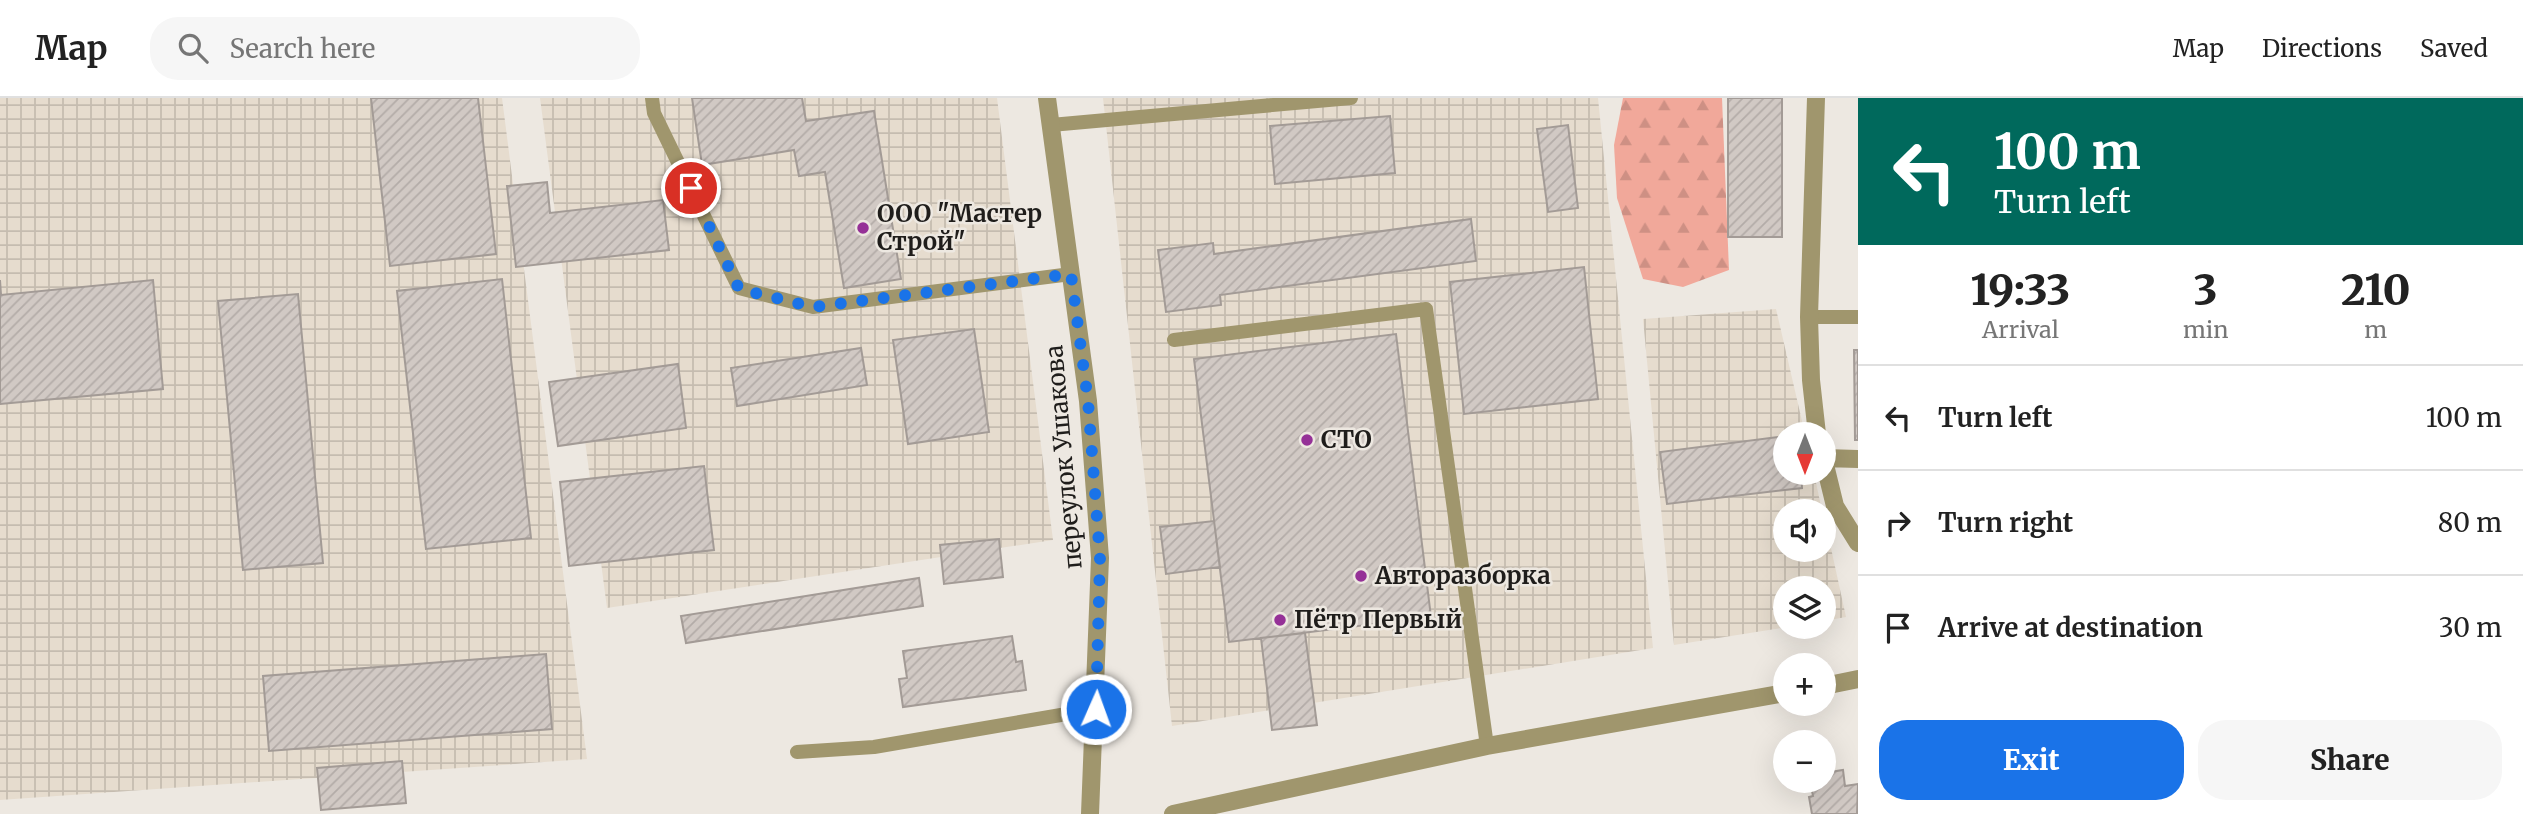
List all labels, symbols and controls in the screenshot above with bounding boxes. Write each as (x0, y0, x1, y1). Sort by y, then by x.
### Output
search box (150, 17, 640, 80)
text: Map (35, 28, 108, 69)
icon: search (174, 29, 212, 67)
text: Search here (230, 32, 375, 65)
text: Map (2173, 33, 2224, 64)
text: Directions (2262, 33, 2382, 64)
text: Saved (2420, 33, 2488, 64)
text: 100 m (1994, 121, 2141, 182)
icon: left (1879, 126, 1970, 217)
pin (661, 158, 721, 218)
icon: arrive (672, 169, 710, 207)
text: Turn left (1994, 182, 2131, 222)
place label: ООО "Мастер Строй" (877, 198, 1042, 257)
marker: ООО "Мастер Строй" (855, 220, 871, 236)
text: 19:33 (1971, 264, 2070, 316)
text: 3 (2194, 264, 2218, 316)
text: 210 (2341, 264, 2410, 316)
text: Arrival (1982, 315, 2059, 344)
text: min (2183, 315, 2228, 344)
text: m (2364, 315, 2387, 344)
street label: переулок Ушакова (1038, 344, 1089, 570)
icon: left (1879, 399, 1917, 437)
text: Turn left (1938, 401, 2052, 434)
text: 100 m (2426, 401, 2502, 434)
north arrow (1773, 422, 1836, 485)
map controls (1773, 422, 1836, 793)
place label: СТО (1321, 424, 1372, 455)
marker: СТО (1299, 432, 1315, 448)
button: sound (1773, 499, 1836, 562)
icon: right (1879, 504, 1917, 542)
text: Turn right (1938, 506, 2073, 539)
text: 80 m (2438, 506, 2502, 539)
place label: Авторазборка (1374, 560, 1551, 591)
marker: Авторазборка (1353, 568, 1369, 584)
button: layers (1773, 576, 1836, 639)
place label: Пётр Первый (1294, 604, 1462, 635)
icon: arrive (1879, 609, 1917, 647)
text: Arrive at destination (1938, 611, 2203, 644)
text: 30 m (2439, 611, 2502, 644)
marker: Пётр Первый (1272, 612, 1288, 628)
button: + (1773, 653, 1836, 716)
position arrow (1059, 672, 1133, 746)
button: Exit (1879, 720, 2184, 800)
button: Share (2198, 720, 2502, 800)
button: − (1773, 730, 1836, 793)

